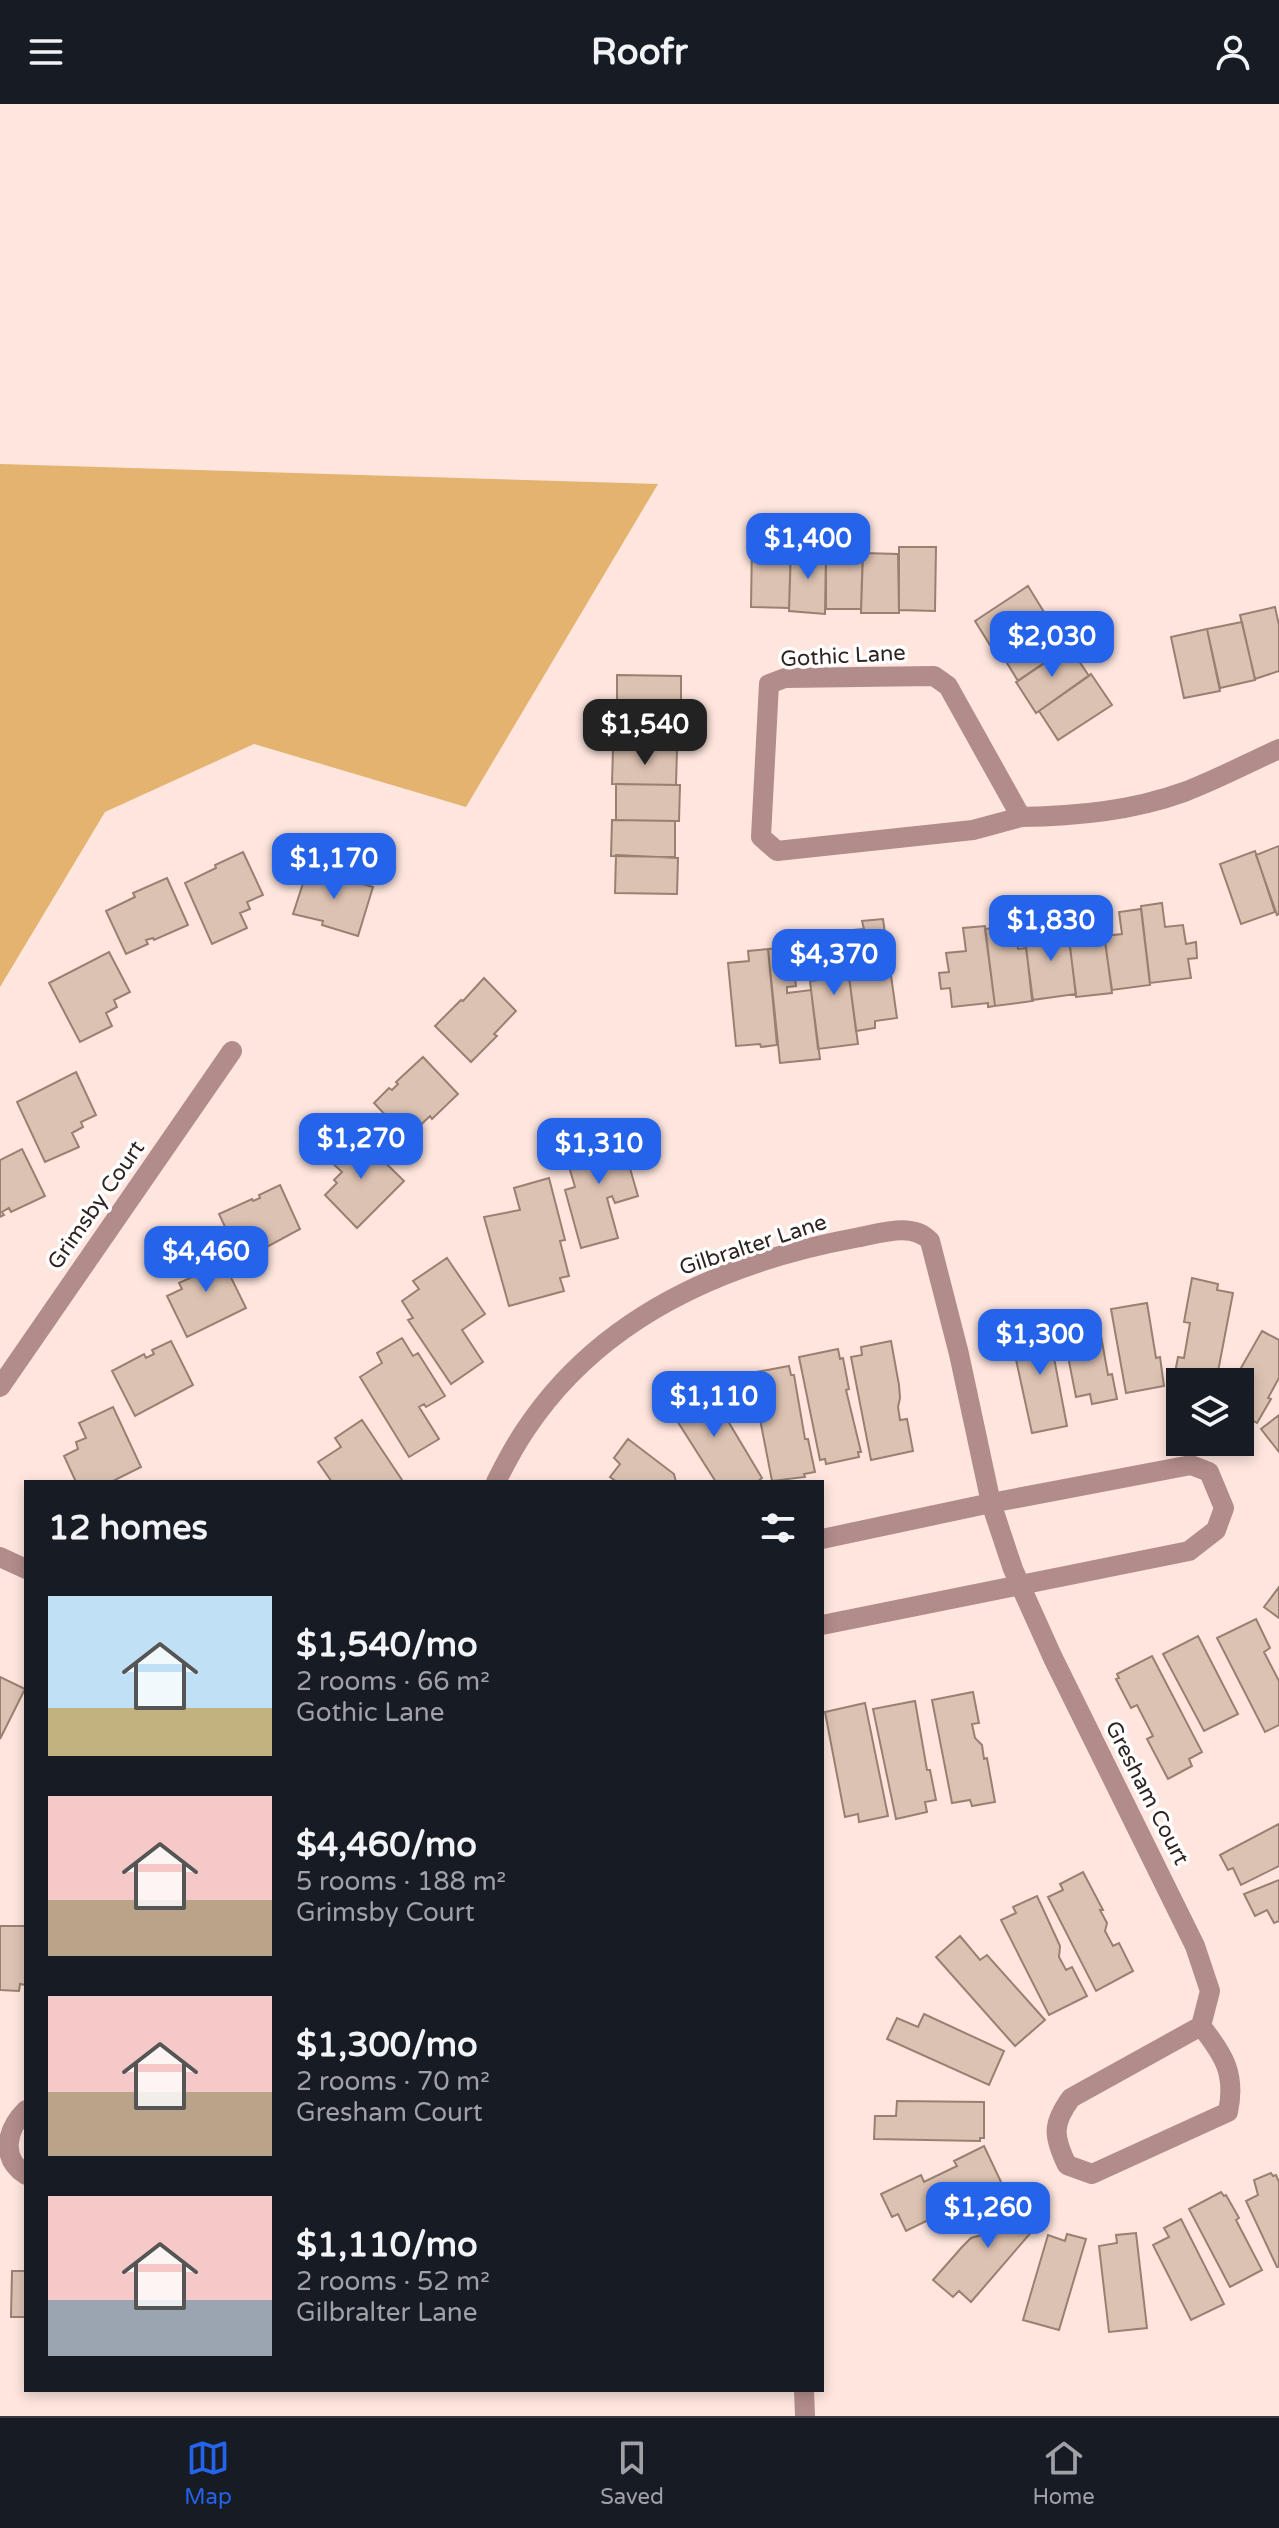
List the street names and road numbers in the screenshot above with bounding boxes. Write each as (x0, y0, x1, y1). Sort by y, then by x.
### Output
street label: Gothic Lane (780, 640, 906, 672)
street label: Grimsby Court (42, 1136, 150, 1274)
street label: Gilbralter Lane (676, 1209, 830, 1281)
street label: Gresham Court (1100, 1717, 1194, 1869)

